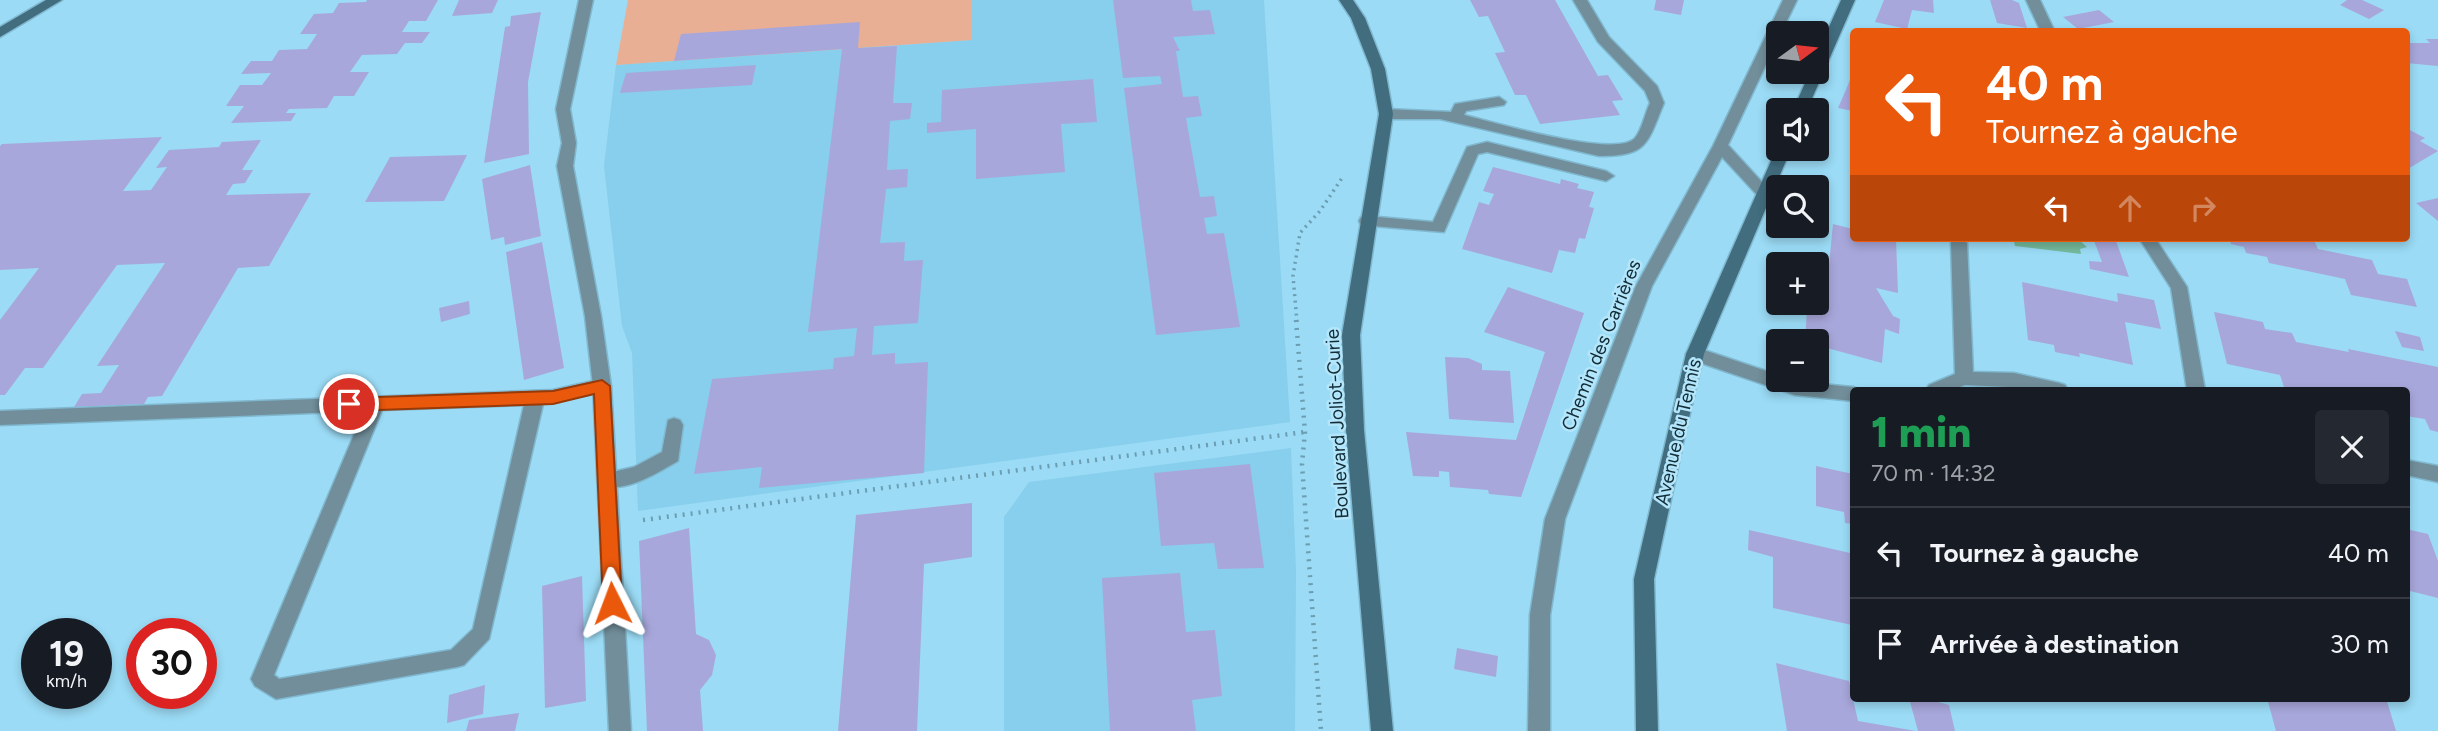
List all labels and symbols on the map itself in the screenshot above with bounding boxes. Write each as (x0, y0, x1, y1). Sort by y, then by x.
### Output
north arrow (1766, 21, 1829, 84)
street label: Chemin des Carrières (1556, 256, 1646, 434)
street label: Boulevard Joliot-Curie (1321, 328, 1353, 520)
street label: Avenue du Tennis (1650, 356, 1706, 507)
pin (319, 374, 379, 434)
position arrow (575, 566, 649, 640)
speed limit sign: 30 (126, 618, 217, 709)

